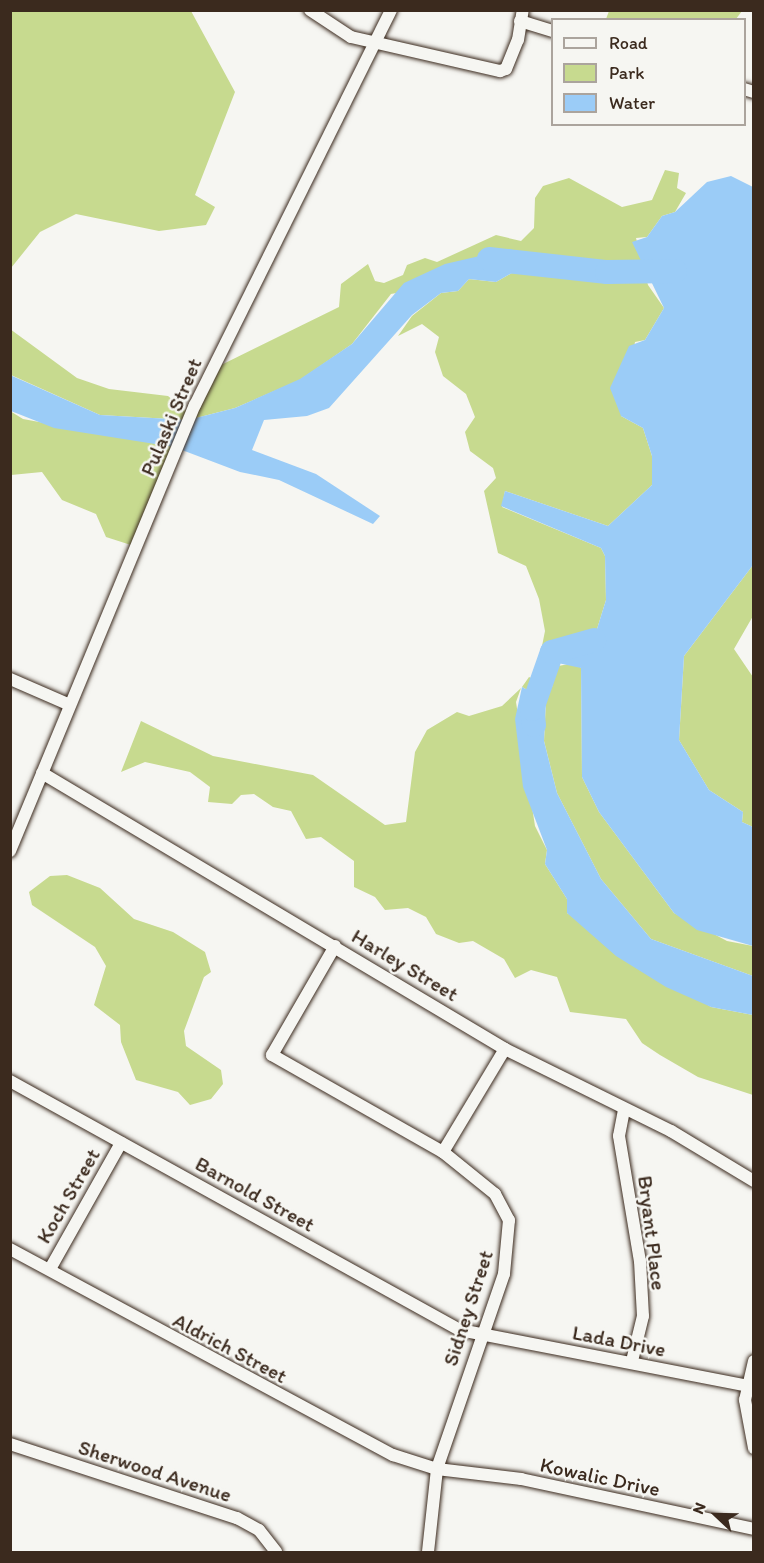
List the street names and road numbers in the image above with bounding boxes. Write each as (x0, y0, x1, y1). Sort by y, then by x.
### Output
street label: Pulaski Street (135, 354, 207, 480)
street label: Harley Street (347, 923, 463, 1007)
street label: Koch Street (31, 1144, 105, 1248)
street label: Barnold Street (191, 1151, 319, 1237)
street label: Bryant Place (632, 1174, 672, 1292)
street label: Sidney Street (437, 1247, 499, 1369)
street label: Aldrich Street (169, 1308, 291, 1388)
street label: Lada Drive (570, 1320, 668, 1362)
street label: Sherwood Avenue (76, 1435, 234, 1507)
street label: Kowalic Drive (538, 1452, 662, 1502)

